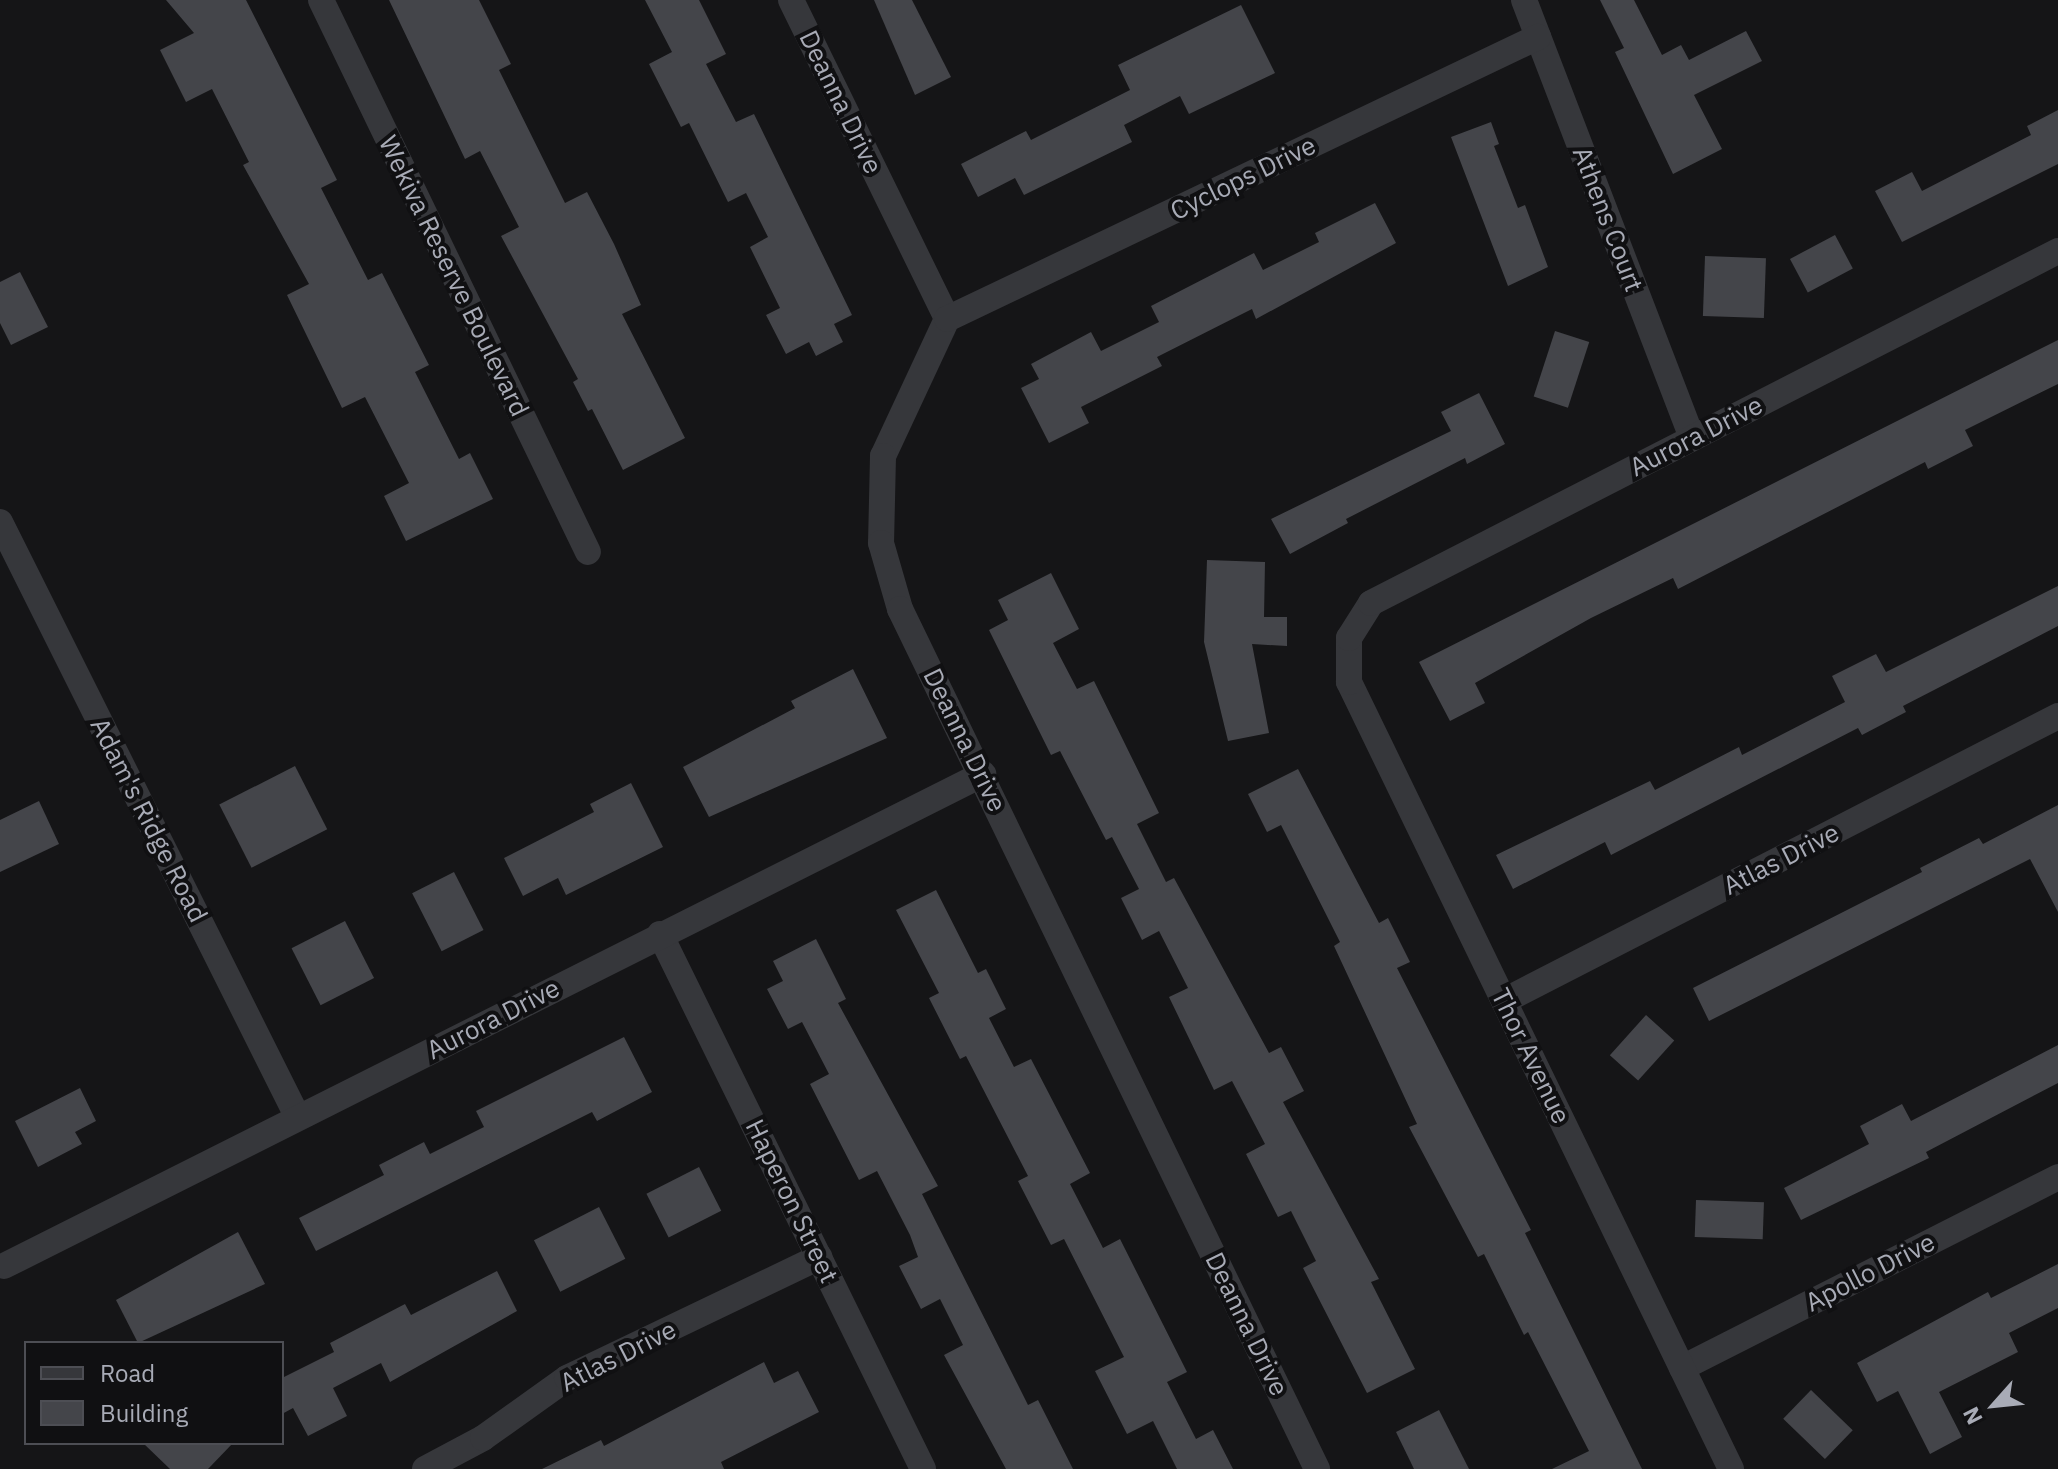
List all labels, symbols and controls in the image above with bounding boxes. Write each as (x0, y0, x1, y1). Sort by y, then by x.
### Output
street label: Deanna Drive (793, 25, 889, 179)
street label: Cyclops Drive (1165, 129, 1321, 227)
street label: Wekiva Reserve Boulevard (372, 131, 536, 421)
street label: Athens Court (1566, 142, 1650, 296)
street label: Aurora Drive (1624, 389, 1768, 483)
street label: Deanna Drive (917, 663, 1013, 817)
street label: Adam's Ridge Road (84, 713, 214, 927)
street label: Atlas Drive (1718, 817, 1844, 901)
street label: Aurora Drive (421, 972, 565, 1066)
street label: Thor Avenue (1485, 983, 1577, 1129)
street label: Haperon Street (739, 1114, 845, 1288)
street label: Apollo Drive (1800, 1226, 1940, 1318)
street label: Deanna Drive (1199, 1247, 1295, 1401)
street label: Atlas Drive (555, 1314, 681, 1398)
legend (24, 1341, 284, 1445)
text: Road (100, 1357, 155, 1389)
north arrow (1954, 1365, 2034, 1445)
text: Building (100, 1397, 188, 1429)
text: N (1956, 1402, 1989, 1430)

